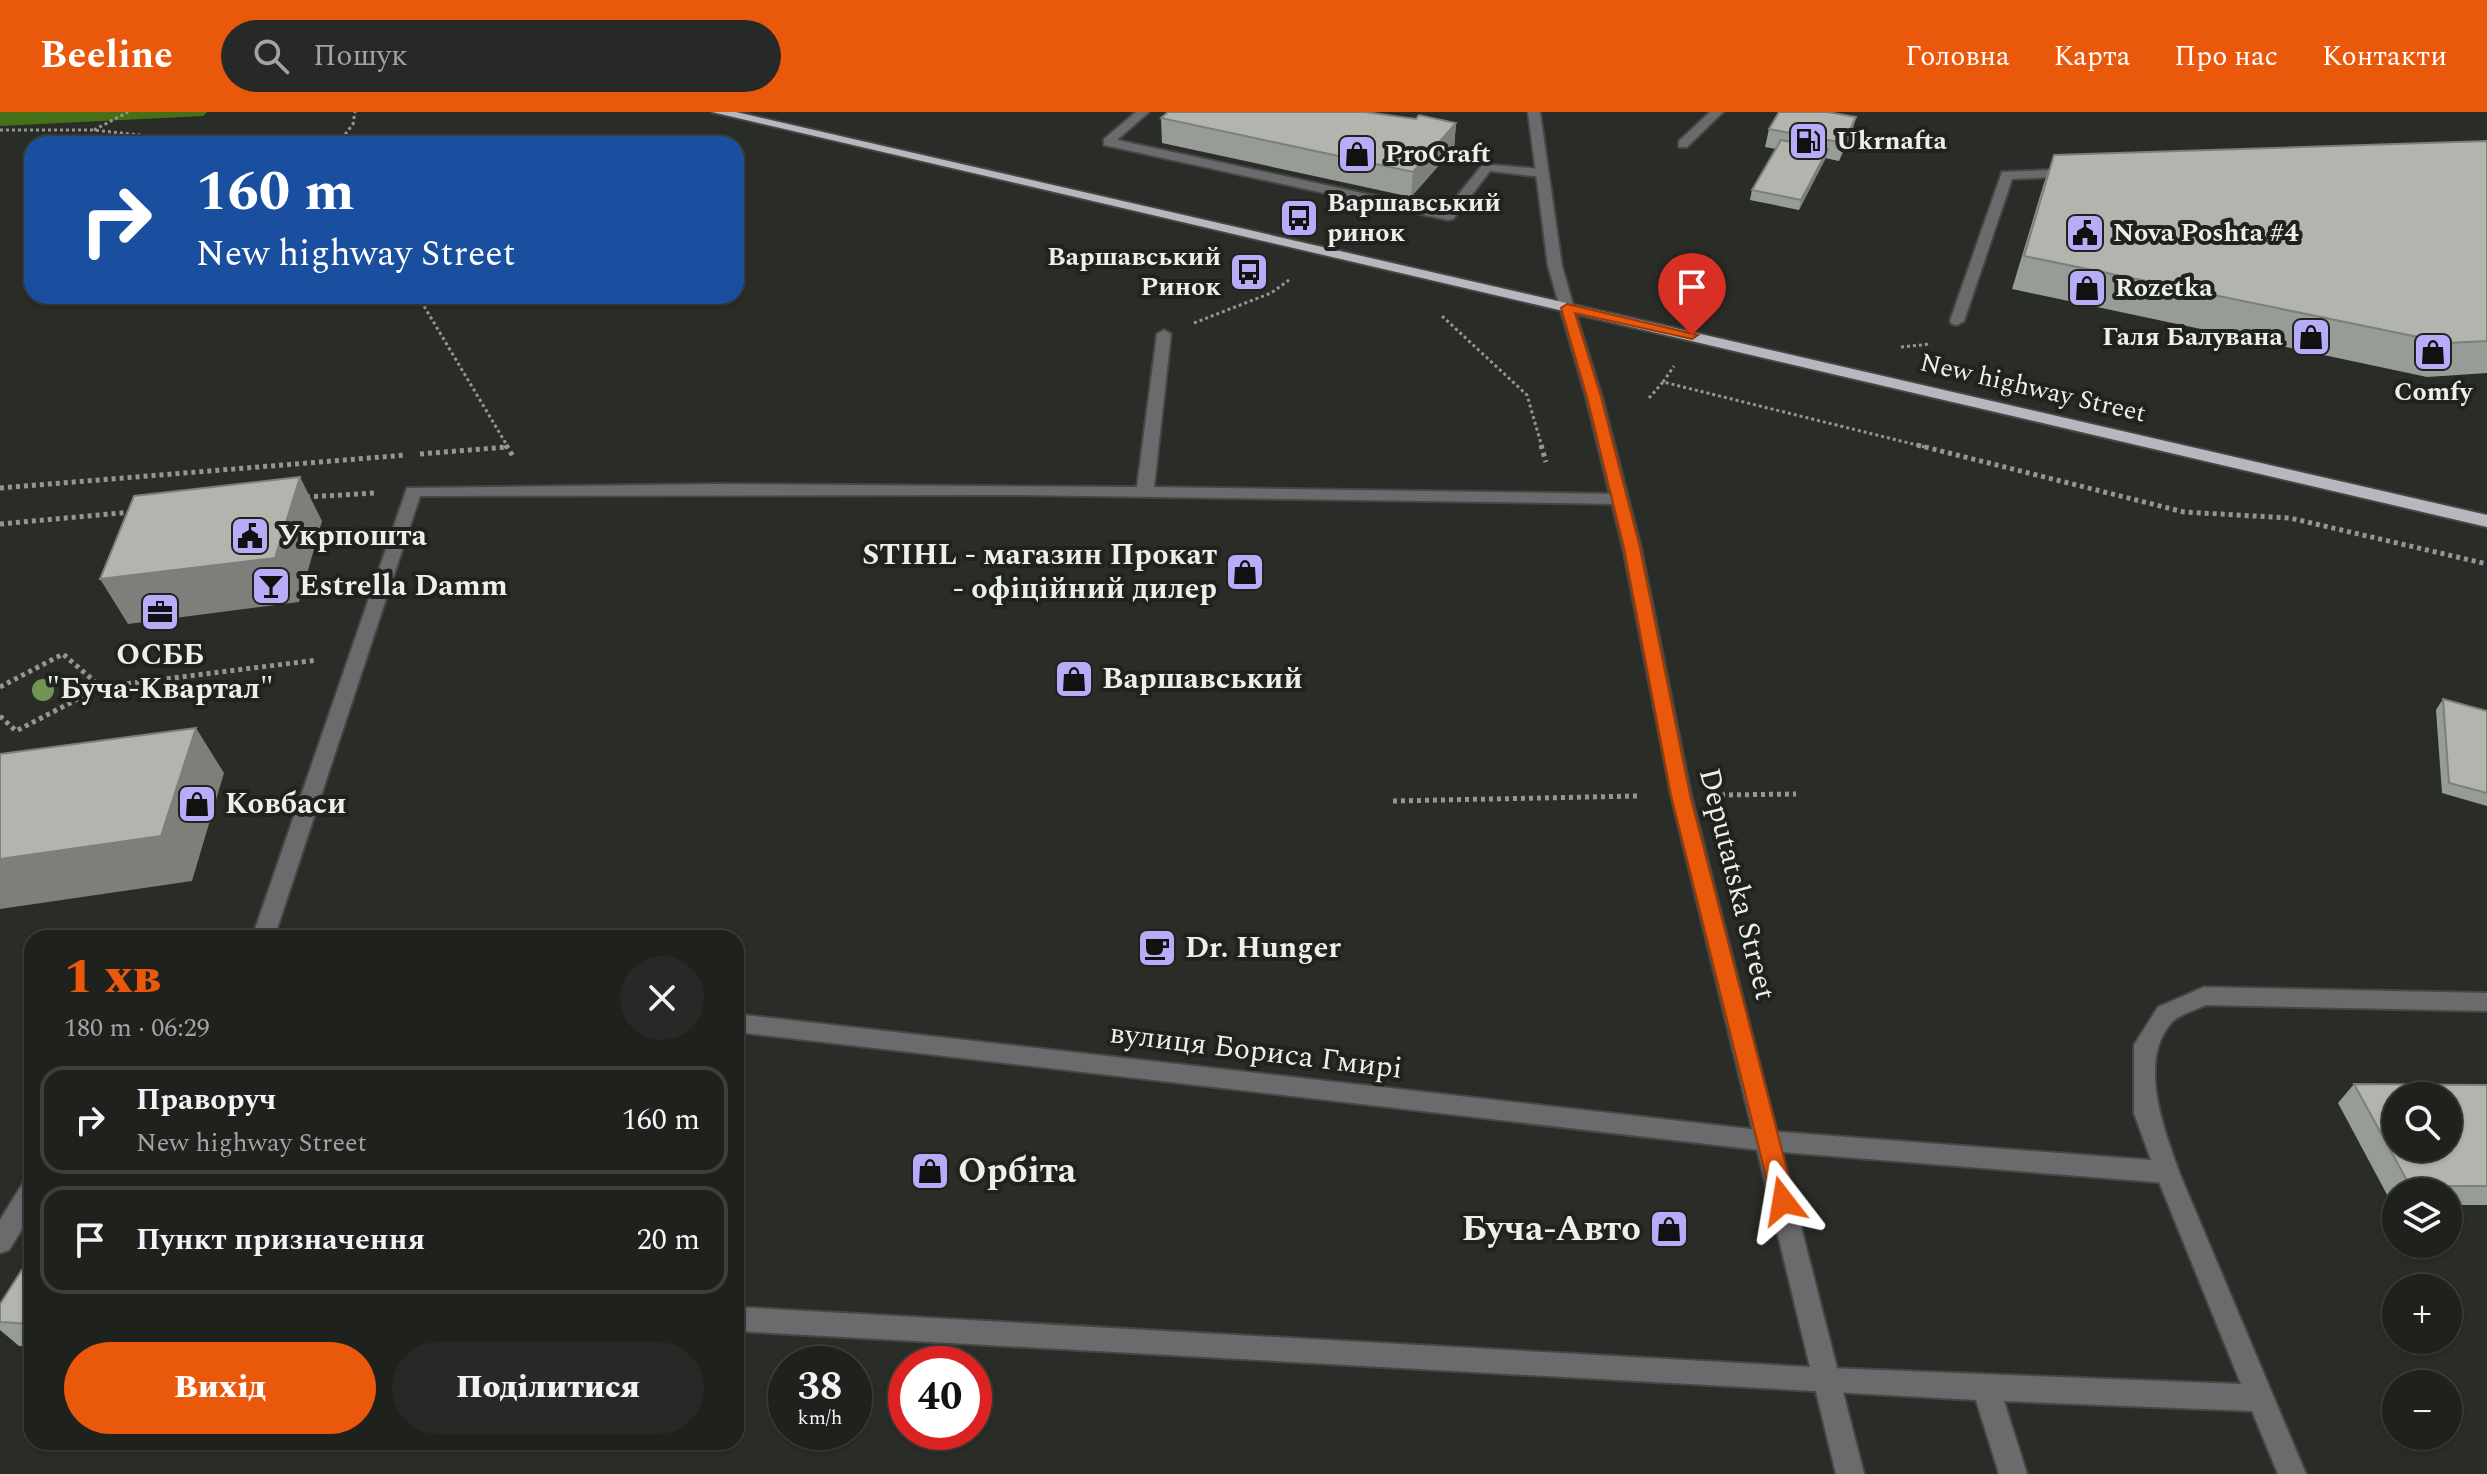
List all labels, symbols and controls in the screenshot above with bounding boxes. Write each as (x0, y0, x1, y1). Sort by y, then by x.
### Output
search box (221, 20, 781, 92)
text: Beeline (40, 27, 173, 85)
text: Пошук (313, 33, 408, 79)
icon: search (249, 34, 293, 78)
text: Головна (1905, 35, 2010, 78)
text: Карта (2054, 35, 2130, 78)
text: Про нас (2174, 35, 2278, 78)
text: Контакти (2322, 35, 2447, 78)
fuel station icon: Ukrnafta (1787, 120, 1829, 162)
place label: Ukrnafta (1836, 121, 1947, 161)
shop icon: ProCraft (1336, 133, 1378, 175)
place label: ProCraft (1385, 134, 1491, 174)
text: 160 m (196, 150, 355, 235)
icon: right (64, 168, 168, 272)
place label: Варшавський ринок (1327, 183, 1501, 253)
bus stop icon: Варшавський ринок (1278, 197, 1320, 239)
public building icon: Nova Poshta #4 (2064, 212, 2106, 254)
place label: Nova Poshta #4 (2113, 213, 2299, 253)
text: New highway Street (196, 227, 516, 282)
place label: Варшавський Ринок (1047, 237, 1221, 307)
bus stop icon: Варшавський Ринок (1228, 251, 1270, 293)
pin (1658, 253, 1726, 335)
icon: arrive (1670, 265, 1714, 309)
shop icon: Rozetka (2066, 267, 2108, 309)
place label: Rozetka (2115, 268, 2213, 308)
shop icon: Галя Балувана (2290, 316, 2332, 358)
place label: Галя Балувана (2102, 317, 2284, 357)
shop icon: Comfy (2412, 331, 2454, 373)
street label: New highway Street (1916, 343, 2150, 433)
place label: Comfy (2394, 372, 2474, 412)
place label: Укрпошта (278, 513, 427, 559)
public building icon: Укрпошта (229, 515, 271, 557)
place label: STIHL - магазин Прокат - офіційний дилер (862, 532, 1217, 612)
shop icon: STIHL - магазин Прокат - офіційний дилер (1224, 551, 1266, 593)
place label: Estrella Damm (299, 563, 508, 609)
bar icon: Estrella Damm (250, 565, 292, 607)
office icon: ОСББ "Буча-Квартал" (139, 591, 181, 633)
place label: ОСББ "Буча-Квартал" (47, 632, 273, 712)
place label: Варшавський (1102, 656, 1303, 702)
shop icon: Варшавський (1053, 658, 1095, 700)
street label: Deputatska Street (1686, 763, 1788, 1005)
place label: Ковбаси (225, 781, 346, 827)
shop icon: Ковбаси (176, 783, 218, 825)
place label: Dr. Hunger (1185, 925, 1341, 971)
cafe icon: Dr. Hunger (1136, 927, 1178, 969)
text: 1 хв (64, 941, 161, 1014)
button: close (620, 956, 704, 1040)
text: 180 m · 06:29 (64, 1008, 210, 1048)
street label: вулиця Бориса Гмирі (1107, 1010, 1405, 1092)
text: Праворуч (136, 1077, 276, 1123)
map controls (2382, 1082, 2462, 1450)
button: search (2382, 1082, 2462, 1162)
text: 160 m (622, 1097, 700, 1143)
icon: right (68, 1098, 112, 1142)
text: New highway Street (136, 1123, 367, 1163)
place label: Орбіта (958, 1144, 1077, 1199)
shop icon: Орбіта (909, 1150, 951, 1192)
position arrow (1741, 1159, 1825, 1243)
button: layers (2382, 1178, 2462, 1258)
place label: Буча-Авто (1461, 1202, 1641, 1257)
shop icon: Буча-Авто (1648, 1208, 1690, 1250)
text: Пункт призначення (136, 1217, 425, 1263)
text: 20 m (637, 1217, 700, 1263)
icon: arrive (68, 1218, 112, 1262)
button: + (2382, 1274, 2462, 1354)
button: Вихід (64, 1342, 376, 1434)
button: Поділитися (392, 1342, 704, 1434)
speed limit sign: 40 (888, 1346, 992, 1450)
text: 38 (798, 1357, 842, 1418)
button: − (2382, 1370, 2462, 1450)
text: km/h (798, 1403, 843, 1433)

